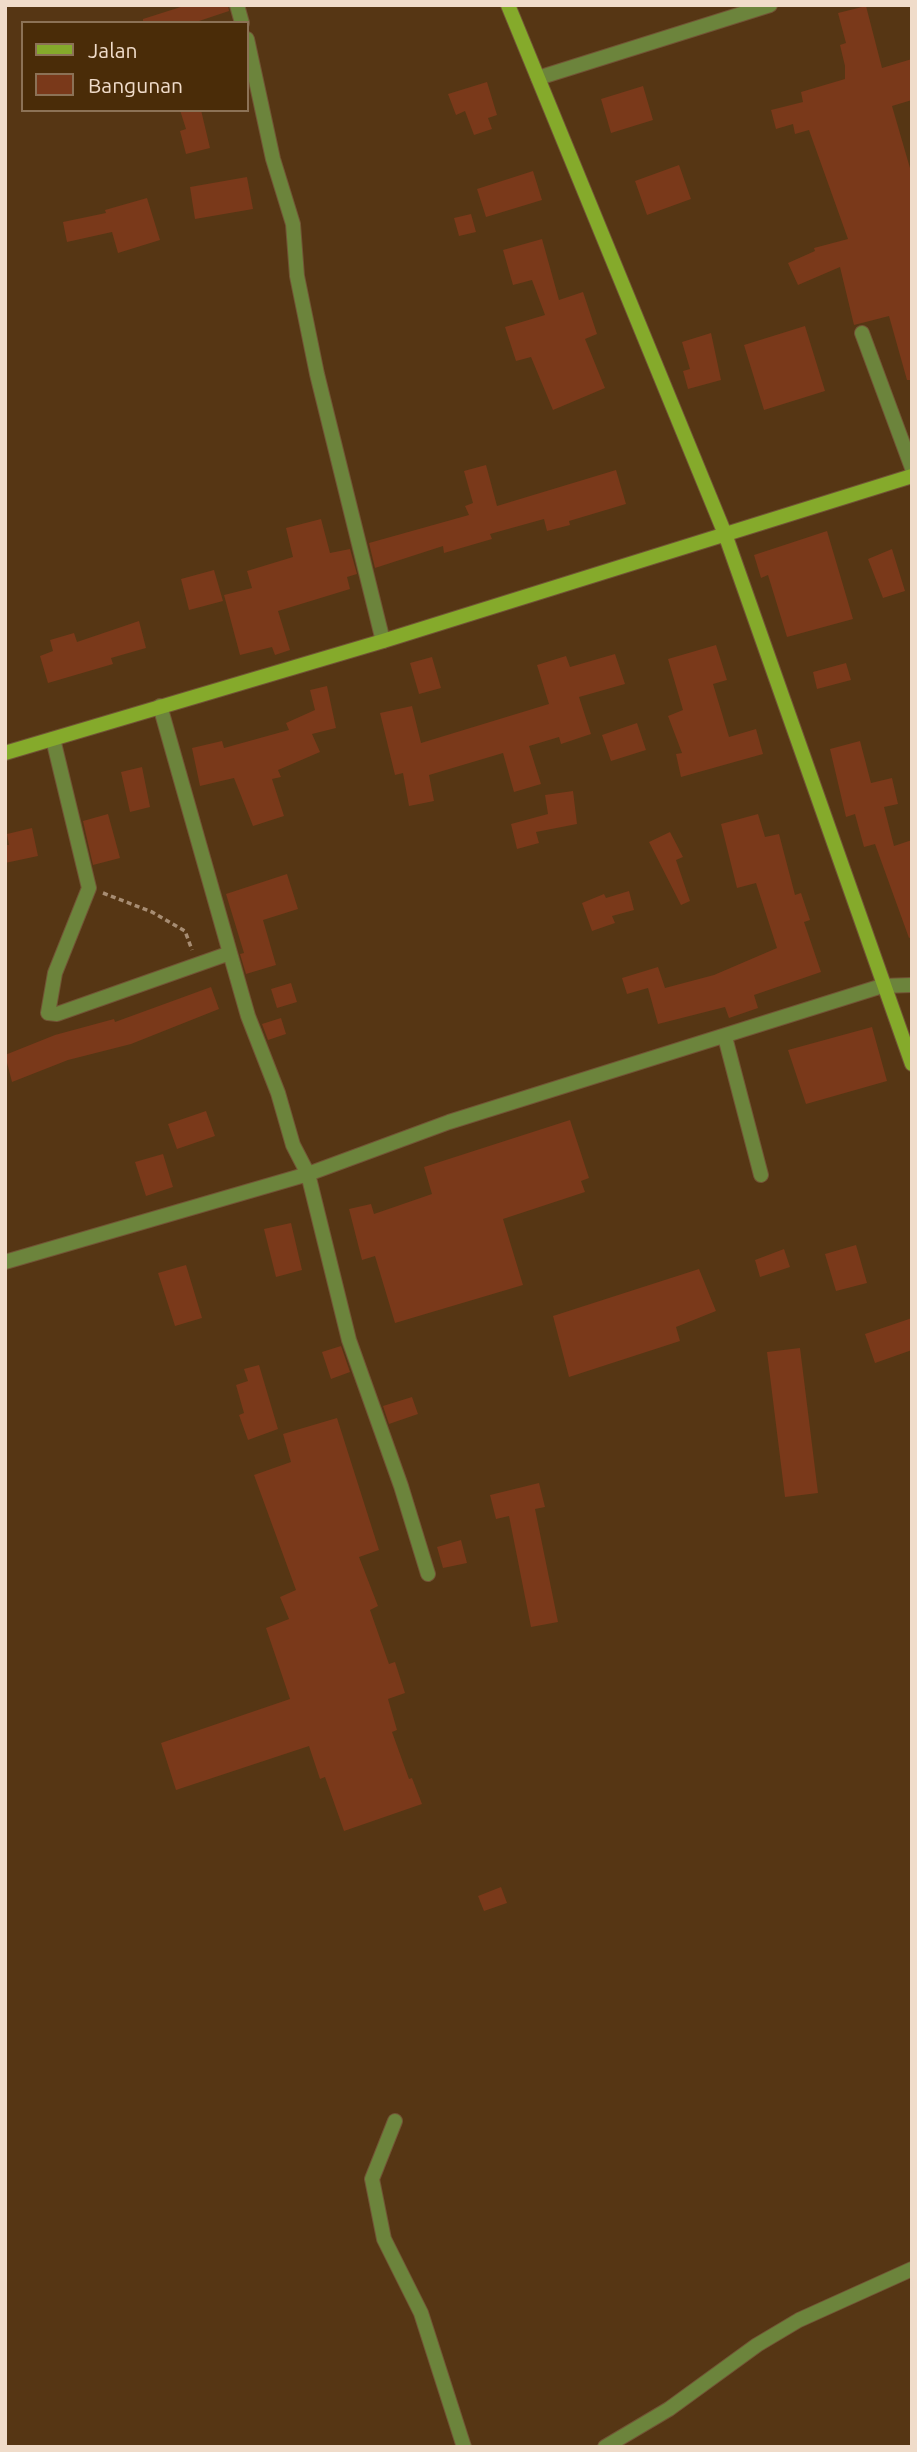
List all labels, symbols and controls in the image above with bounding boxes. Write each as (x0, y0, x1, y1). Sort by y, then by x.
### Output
legend (21, 21, 248, 112)
text: Jalan (88, 38, 137, 62)
text: Bangunan (88, 73, 183, 97)

